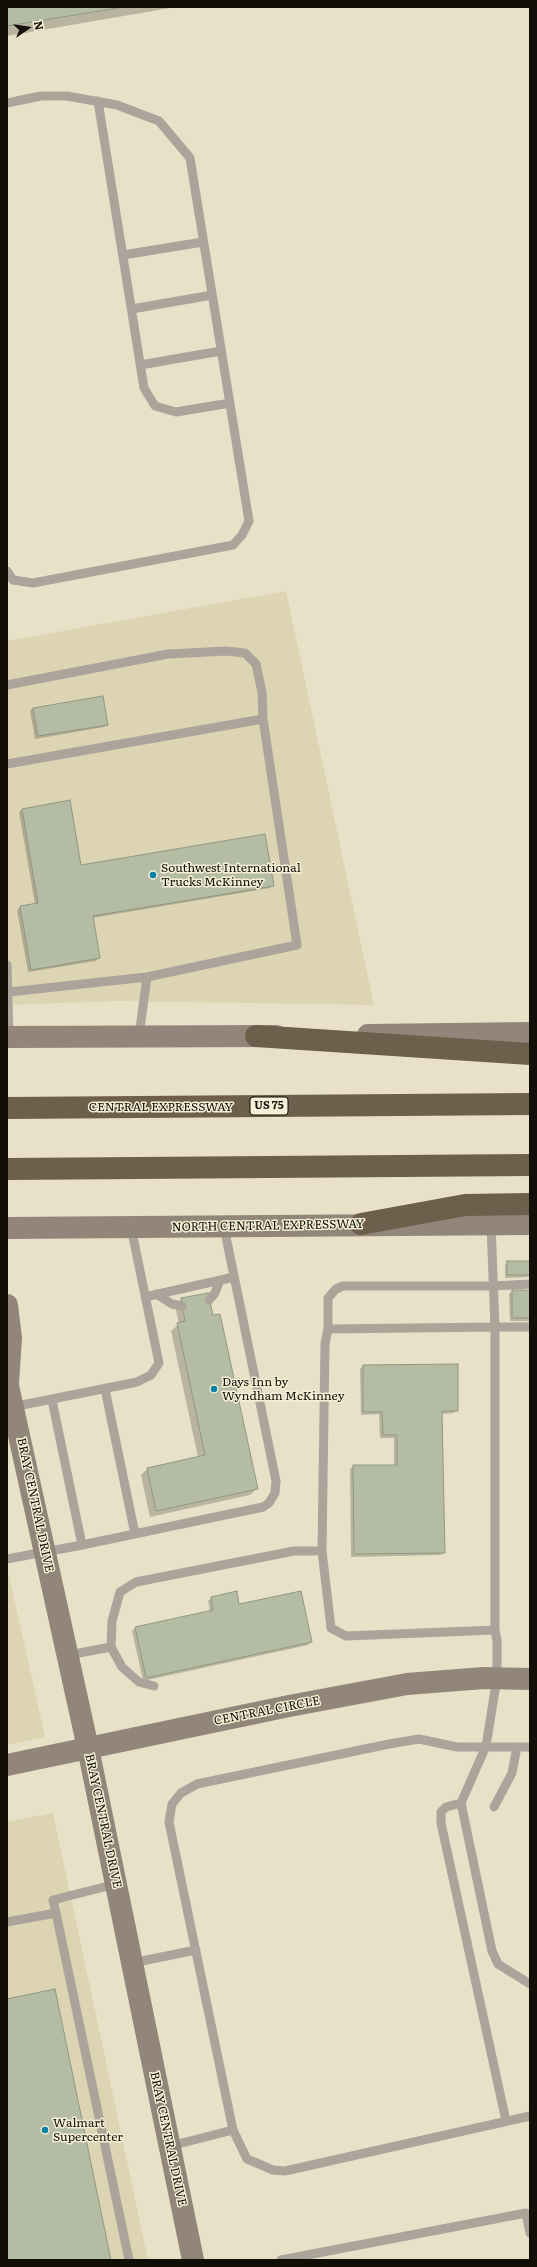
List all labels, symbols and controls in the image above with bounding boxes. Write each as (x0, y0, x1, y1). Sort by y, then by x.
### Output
north arrow (8, 8, 48, 48)
text: N (31, 19, 49, 32)
place label: Southwest International Trucks McKinney (161, 861, 301, 889)
marker: Southwest International Trucks McKinney (148, 870, 158, 880)
road number: US 75 (250, 1097, 288, 1115)
street label: CENTRAL EXPRESSWAY (89, 1100, 233, 1114)
street label: NORTH CENTRAL EXPRESSWAY (172, 1217, 364, 1235)
place label: Days Inn by Wyndham McKinney (222, 1375, 345, 1403)
marker: Days Inn by Wyndham McKinney (209, 1384, 219, 1394)
street label: BRAY CENTRAL DRIVE (14, 1437, 56, 1573)
street label: CENTRAL CIRCLE (213, 1694, 321, 1728)
street label: BRAY CENTRAL DRIVE (82, 1753, 124, 1889)
street label: BRAY CENTRAL DRIVE (147, 2071, 189, 2207)
place label: Walmart Supercenter (53, 2116, 123, 2144)
marker: Walmart Supercenter (40, 2125, 50, 2135)

